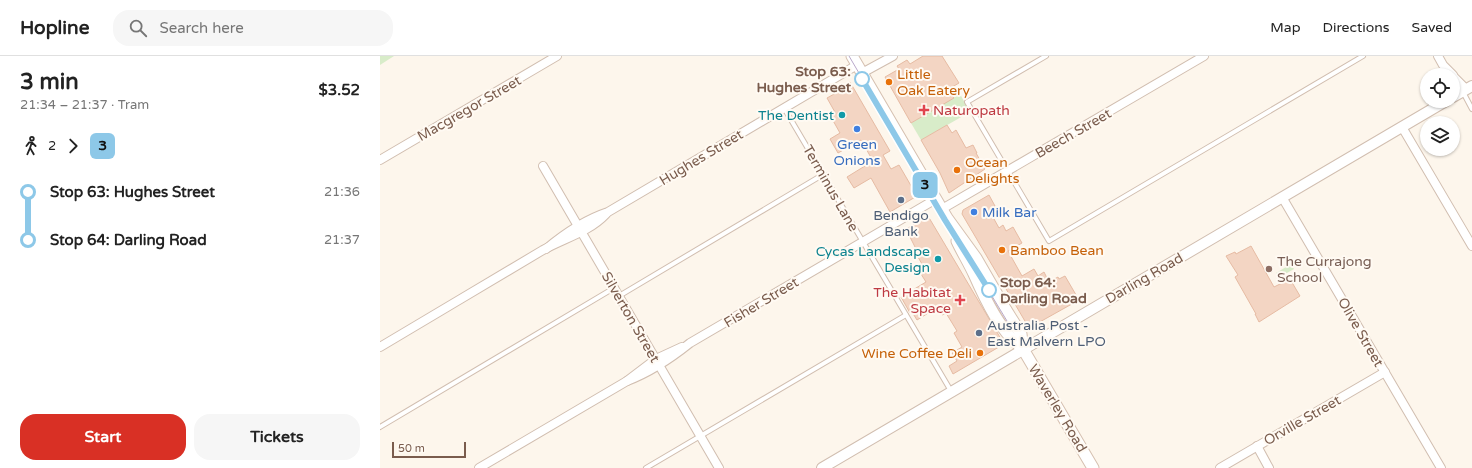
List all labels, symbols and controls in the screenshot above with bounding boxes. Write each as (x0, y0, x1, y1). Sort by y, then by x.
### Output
search box (113, 10, 393, 46)
text: Hopline (20, 17, 89, 39)
icon: search (127, 17, 149, 39)
text: Search here (159, 19, 244, 37)
text: Map (1270, 19, 1301, 36)
text: Directions (1323, 19, 1390, 36)
text: Saved (1412, 19, 1452, 36)
place label: Stop 63: Hughes Street (756, 63, 852, 96)
place label: Little Oak Eatery (897, 66, 970, 99)
map controls (1420, 68, 1460, 156)
button: locate (1420, 68, 1460, 108)
text: 3 min (20, 69, 79, 95)
street label: Macgregor Street (414, 71, 525, 145)
marker: Stop 63: Hughes Street (854, 71, 870, 87)
marker: Little Oak Eatery (884, 77, 894, 87)
text: $3.52 (319, 81, 360, 99)
text: 21:34 – 21:37 · Tram (20, 97, 149, 113)
place label: Naturopath (933, 102, 1010, 119)
marker: Naturopath (918, 104, 930, 116)
street label: Beech Street (1032, 104, 1115, 162)
place label: The Dentist (758, 107, 835, 124)
marker: The Dentist (837, 110, 847, 120)
button: layers (1420, 116, 1460, 156)
marker: Green Onions (852, 124, 862, 134)
street label: Hughes Street (656, 125, 747, 189)
icon: walk (20, 135, 42, 157)
icon: forward (62, 135, 84, 157)
place label: Green Onions (833, 136, 881, 169)
text: 3 (98, 137, 107, 154)
text: 2 (48, 138, 56, 154)
street label: Terminus Lane (799, 142, 862, 235)
place label: Ocean Delights (965, 154, 1020, 187)
marker: Ocean Delights (952, 165, 962, 175)
line badge: 3 (912, 172, 938, 198)
text: 3 (921, 176, 929, 193)
text: Stop 63: Hughes Street (50, 183, 215, 201)
text: 21:36 (324, 184, 360, 200)
marker: Bendigo Bank (896, 195, 906, 205)
place label: Milk Bar (982, 204, 1037, 221)
place label: Bendigo Bank (873, 207, 929, 240)
marker: Milk Bar (969, 207, 979, 217)
text: Stop 64: Darling Road (50, 231, 207, 249)
text: 21:37 (324, 232, 360, 248)
place label: Bamboo Bean (1010, 242, 1104, 259)
place label: Cycas Landscape Design (816, 243, 930, 276)
marker: Bamboo Bean (997, 245, 1007, 255)
street label: Darling Road (1102, 249, 1186, 307)
place label: The Currajong School (1277, 253, 1372, 286)
marker: Cycas Landscape Design (933, 254, 943, 264)
marker: The Currajong School (1264, 264, 1274, 274)
street label: Silverton Street (598, 269, 664, 366)
street label: Fisher Street (721, 273, 802, 331)
place label: Stop 64: Darling Road (1000, 274, 1087, 307)
marker: Stop 64: Darling Road (981, 282, 997, 298)
place label: The Habitat Space (873, 284, 952, 317)
marker: The Habitat Space (954, 294, 966, 306)
street label: Olive Street (1334, 295, 1388, 370)
place label: Australia Post - East Malvern LPO (987, 317, 1106, 350)
marker: Australia Post - East Malvern LPO (974, 328, 984, 338)
place label: Wine Coffee Deli (861, 345, 972, 362)
marker: Wine Coffee Deli (975, 348, 985, 358)
street label: Waverley Road (1025, 361, 1091, 455)
street label: Orville Street (1261, 391, 1344, 449)
button: Start (20, 414, 186, 460)
button: Tickets (194, 414, 360, 460)
scale bar (392, 440, 466, 459)
text: 50 m (398, 442, 425, 455)

